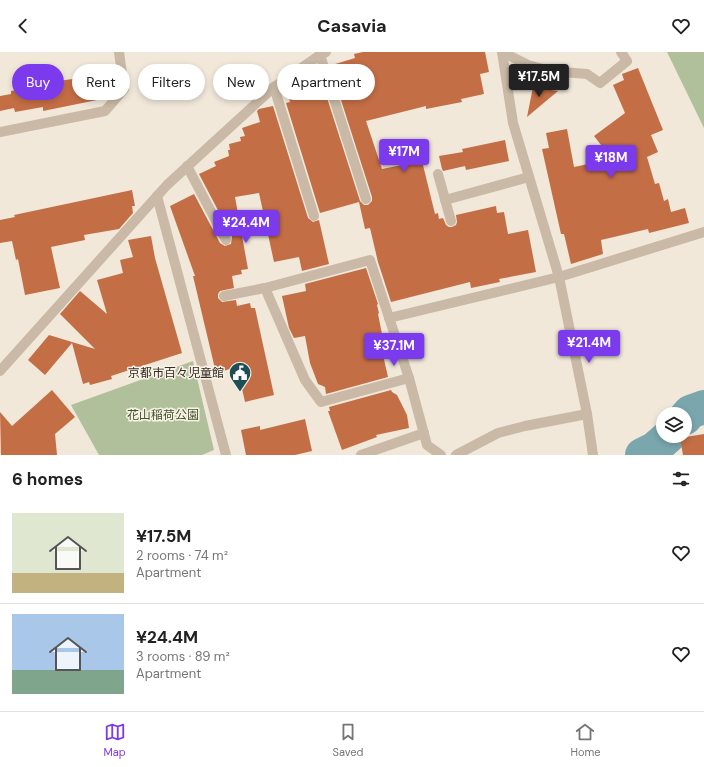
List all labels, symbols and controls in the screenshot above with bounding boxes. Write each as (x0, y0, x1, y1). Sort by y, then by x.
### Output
text: Casavia (317, 14, 387, 38)
icon: back (12, 15, 34, 37)
icon: heart (670, 15, 692, 37)
chip: Buy (12, 64, 64, 100)
chip: Rent (72, 64, 130, 100)
chip: Filters (138, 64, 205, 100)
chip: New (213, 64, 269, 100)
chip: Apartment (277, 64, 375, 100)
pin: ¥17.5M (506, 64, 572, 98)
text: ¥17.5M (518, 68, 560, 85)
pin: ¥17M (380, 139, 428, 173)
text: ¥17M (388, 143, 420, 160)
pin: ¥18M (587, 145, 635, 179)
text: ¥18M (595, 149, 627, 166)
pin: ¥24.4M (213, 210, 279, 244)
text: ¥24.4M (222, 214, 270, 231)
pin: ¥21.4M (556, 330, 622, 364)
pin: ¥37.1M (361, 333, 427, 367)
text: ¥21.4M (567, 334, 611, 351)
text: ¥37.1M (373, 337, 415, 354)
public building icon: 京都市百々児童館 (227, 360, 253, 393)
place label: 京都市百々児童館 (128, 365, 224, 381)
park label: 花山稲荷公園 (127, 407, 199, 423)
map controls (656, 407, 692, 443)
button: layers (656, 407, 692, 443)
text: 6 homes (12, 468, 83, 490)
icon: filters (670, 468, 692, 490)
text: ¥17.5M (136, 525, 191, 547)
icon: home (44, 529, 92, 577)
icon: heart (670, 542, 692, 564)
text: 2 rooms · 74 m² (136, 547, 228, 564)
text: Apartment (136, 564, 201, 581)
text: ¥24.4M (136, 626, 198, 648)
icon: home (44, 630, 92, 678)
icon: heart (670, 643, 692, 665)
text: 3 rooms · 89 m² (136, 648, 230, 665)
text: Apartment (136, 665, 201, 682)
tab: Map (103, 721, 126, 759)
tab: Saved (333, 721, 363, 759)
tab: Home (570, 721, 600, 759)

